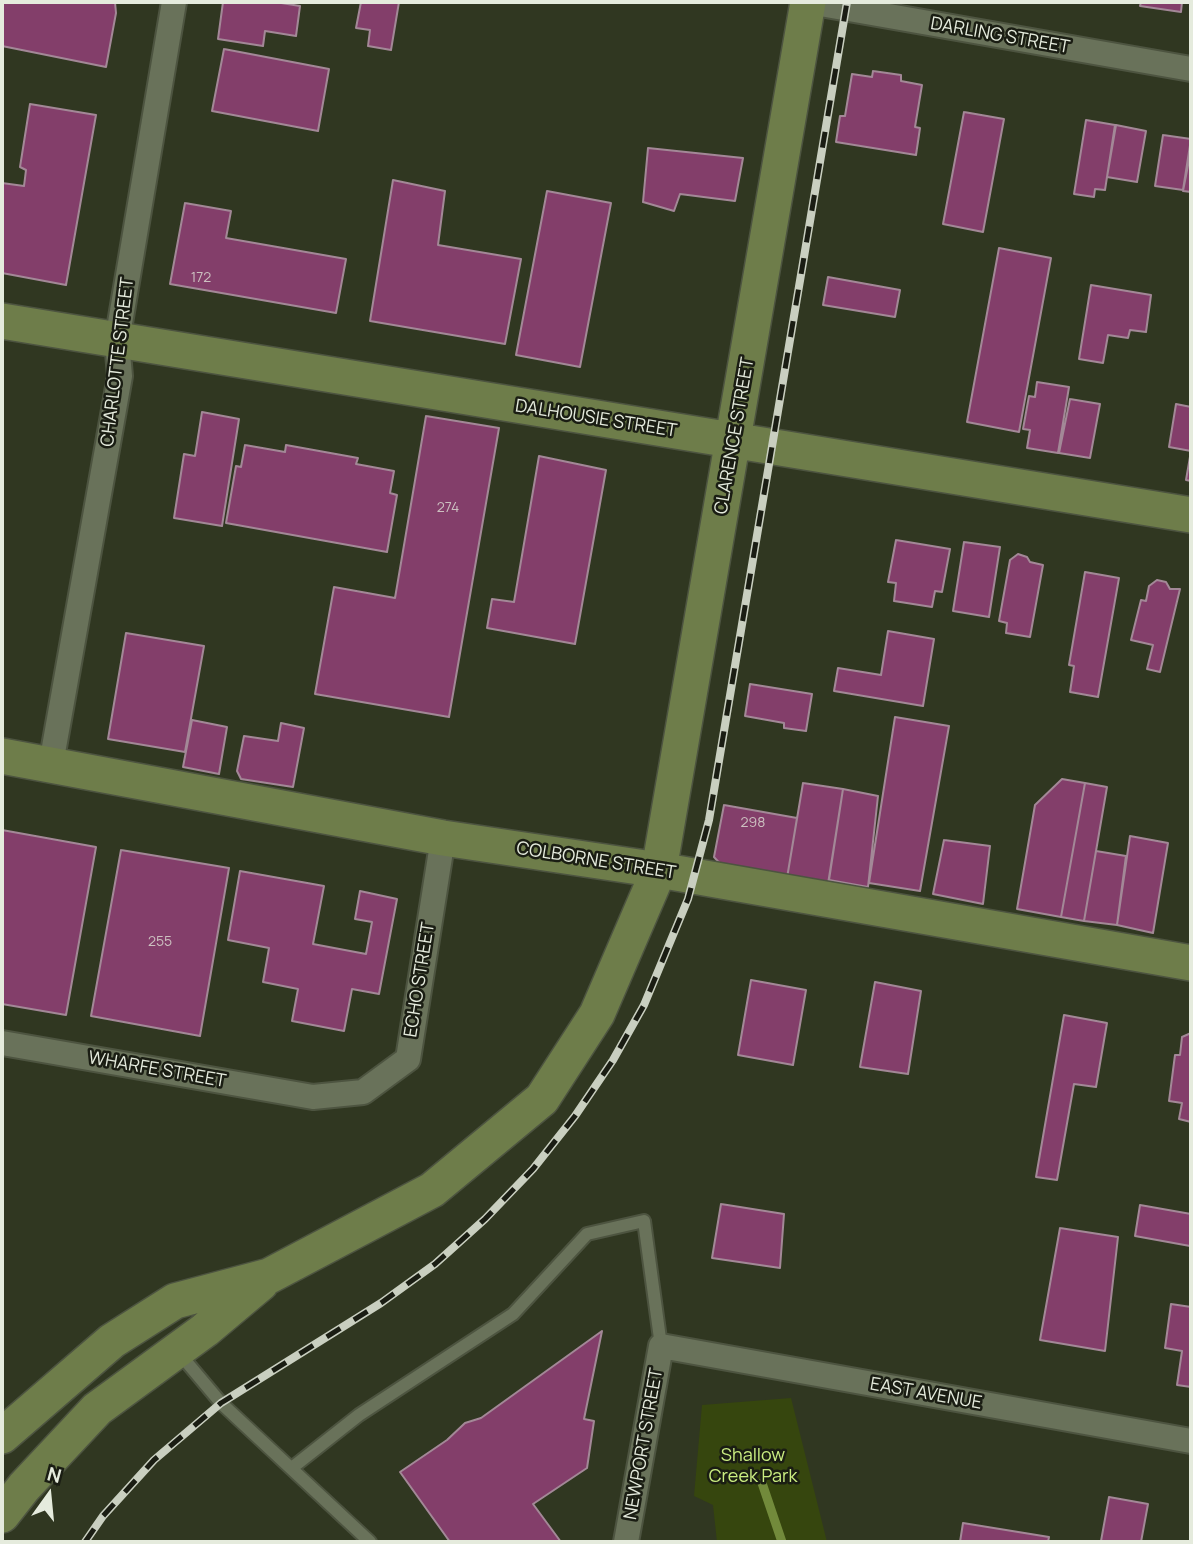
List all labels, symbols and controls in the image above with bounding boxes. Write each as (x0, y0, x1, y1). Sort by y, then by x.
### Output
street label: DARLING STREET (929, 13, 1071, 59)
house number: 172 (191, 270, 211, 286)
street label: CHARLOTTE STREET (97, 276, 139, 448)
street label: CLARENCE STREET (711, 356, 759, 516)
street label: DALHOUSIE STREET (514, 396, 678, 442)
house number: 274 (437, 500, 459, 516)
house number: 298 (741, 815, 765, 831)
street label: COLBORNE STREET (515, 838, 677, 884)
street label: ECHO STREET (400, 921, 440, 1039)
house number: 255 (148, 934, 172, 950)
street label: WHARFE STREET (87, 1047, 227, 1093)
street label: NEWPORT STREET (620, 1367, 668, 1521)
street label: EAST AVENUE (868, 1374, 984, 1414)
park label: Shallow Creek Park (709, 1445, 797, 1488)
north arrow (14, 1460, 84, 1530)
text: N (44, 1460, 64, 1489)

